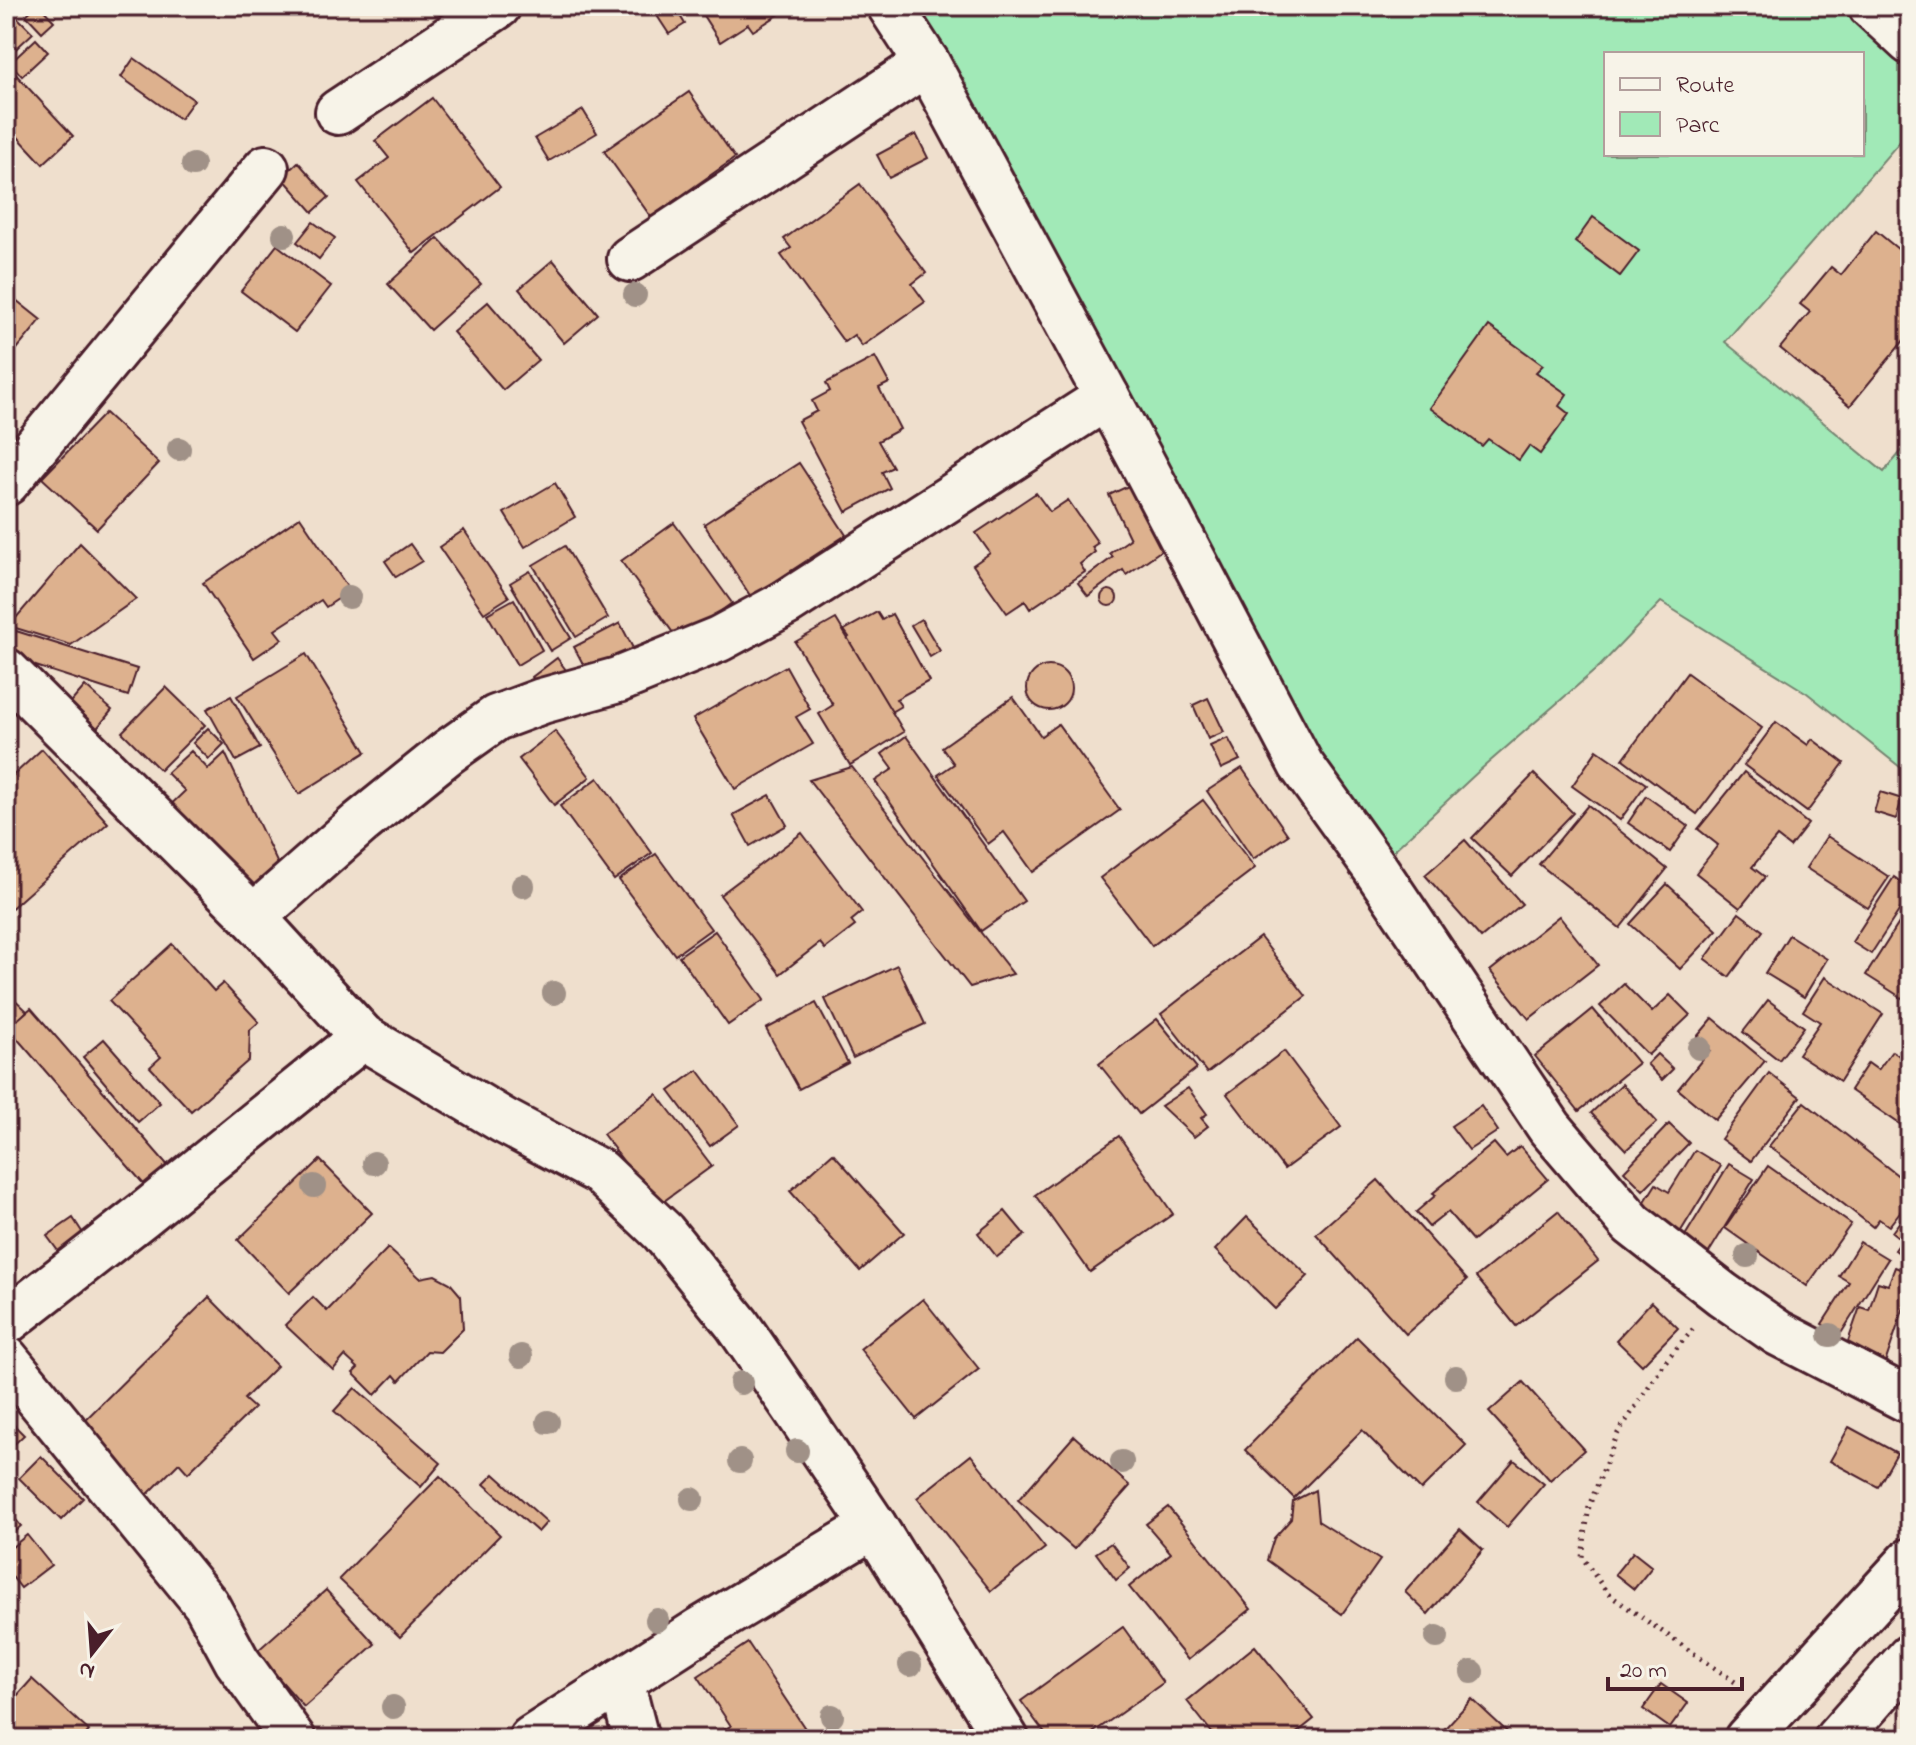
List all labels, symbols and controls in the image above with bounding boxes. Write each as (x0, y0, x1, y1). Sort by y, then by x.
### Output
legend (1604, 52, 1864, 156)
text: Route (1676, 69, 1734, 104)
text: Parc (1676, 109, 1720, 144)
north arrow (52, 1613, 132, 1693)
scale bar (1608, 1641, 1742, 1691)
text: N (75, 1652, 99, 1687)
text: 20 m (1620, 1654, 1667, 1689)

